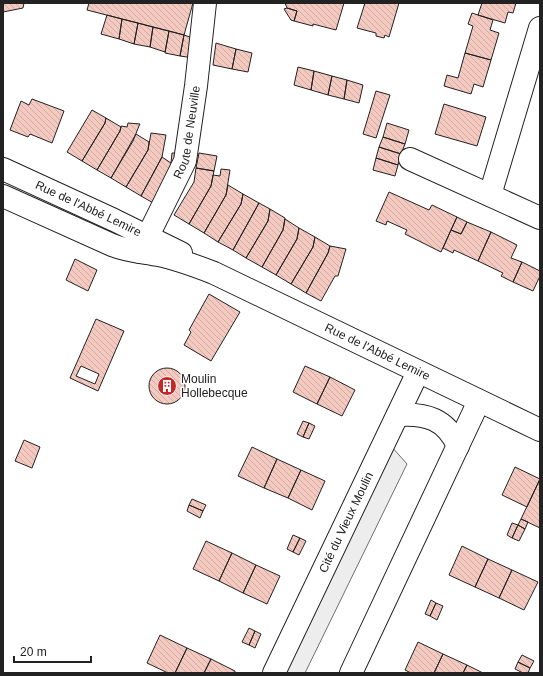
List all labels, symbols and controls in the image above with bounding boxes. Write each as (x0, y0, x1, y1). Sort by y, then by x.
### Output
street label: Route de Neuville (170, 85, 203, 181)
street label: Rue de l'Abbé Lemire (33, 178, 144, 239)
street label: Rue de l'Abbé Lemire (323, 320, 433, 383)
place label: Moulin Hollebecque (181, 372, 248, 400)
building icon: Moulin Hollebecque (156, 375, 178, 397)
street label: Cité du Vieux Moulin (316, 470, 376, 575)
scale bar (14, 638, 91, 664)
text: 20 m (20, 645, 47, 659)

